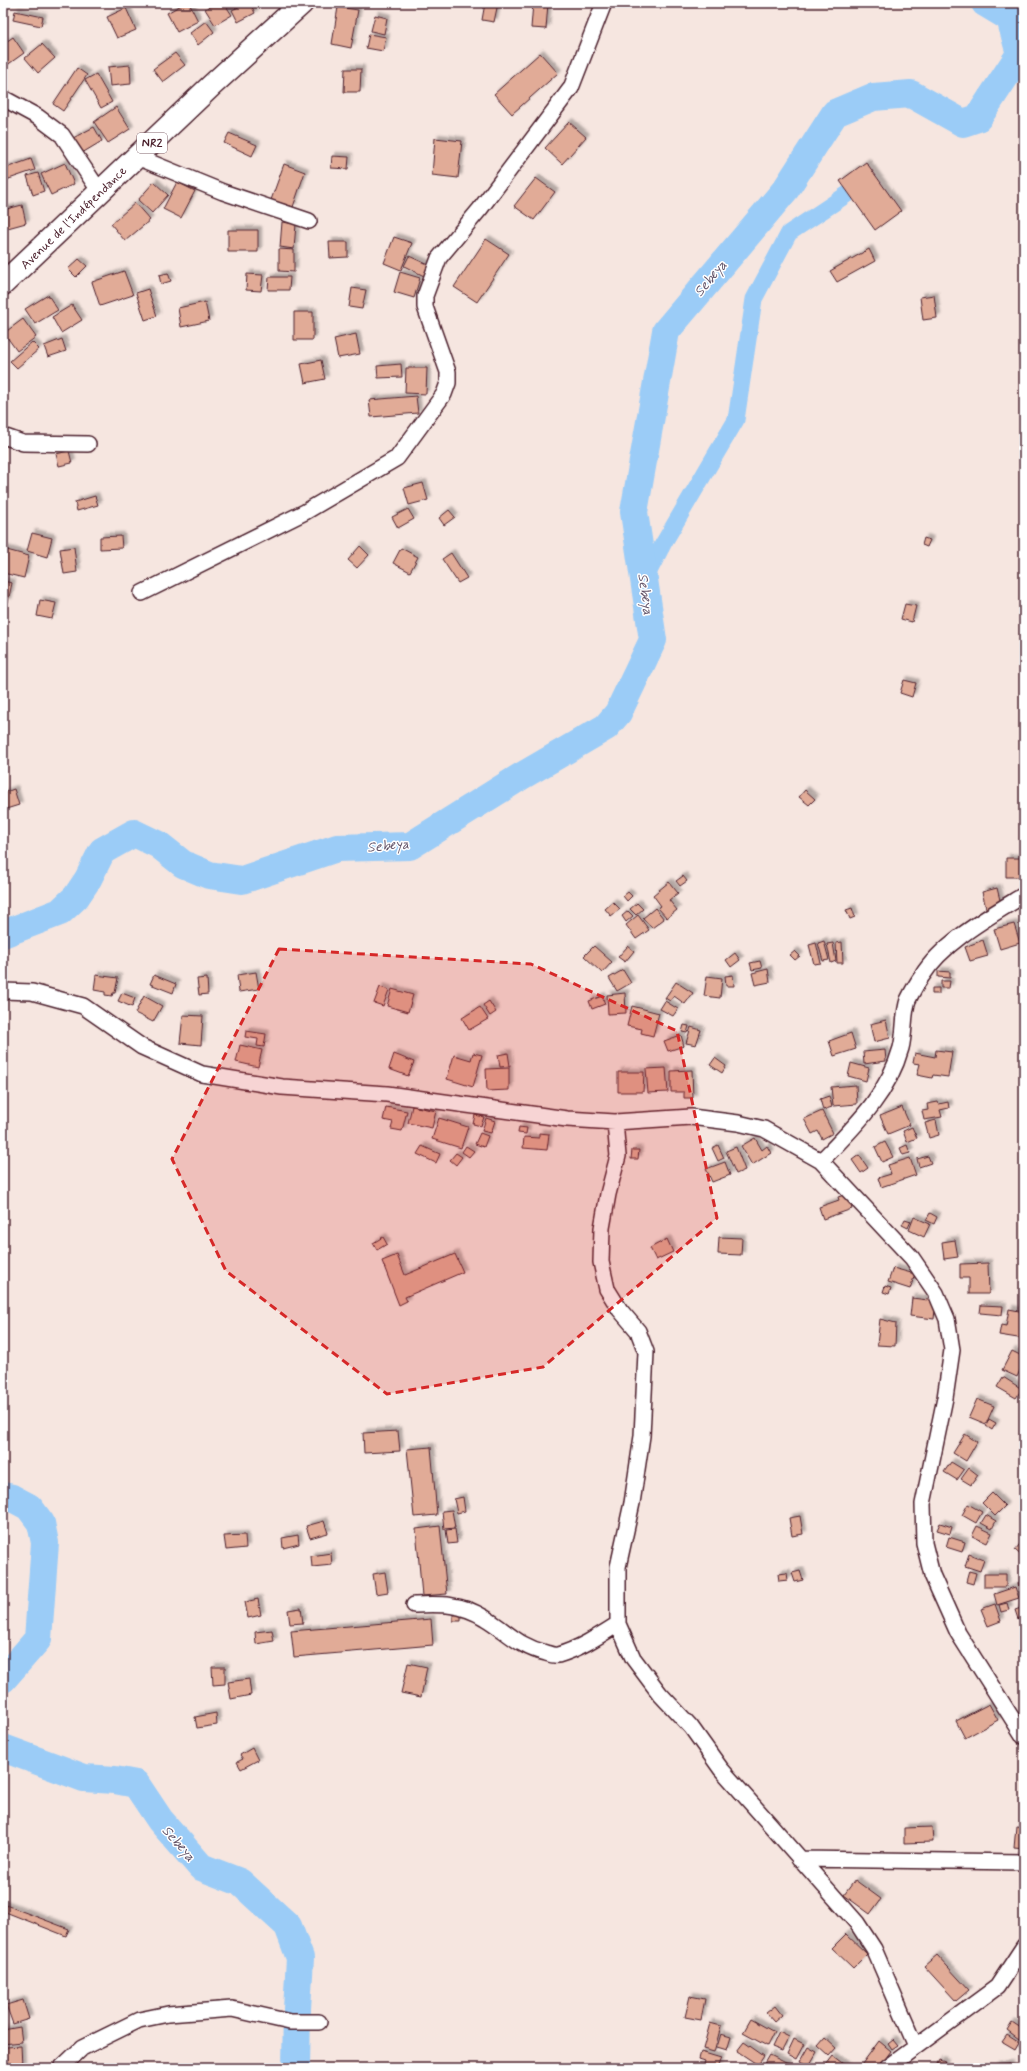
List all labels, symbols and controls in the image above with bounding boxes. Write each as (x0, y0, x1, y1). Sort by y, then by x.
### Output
road number: NR2 (137, 133, 167, 153)
street label: Avenue de l'Indépendance (17, 163, 131, 274)
water label: Sebeya (690, 257, 731, 301)
water label: Sebeya (633, 572, 657, 616)
water label: Sebeya (366, 835, 410, 857)
water label: Sebeya (158, 1822, 199, 1865)

